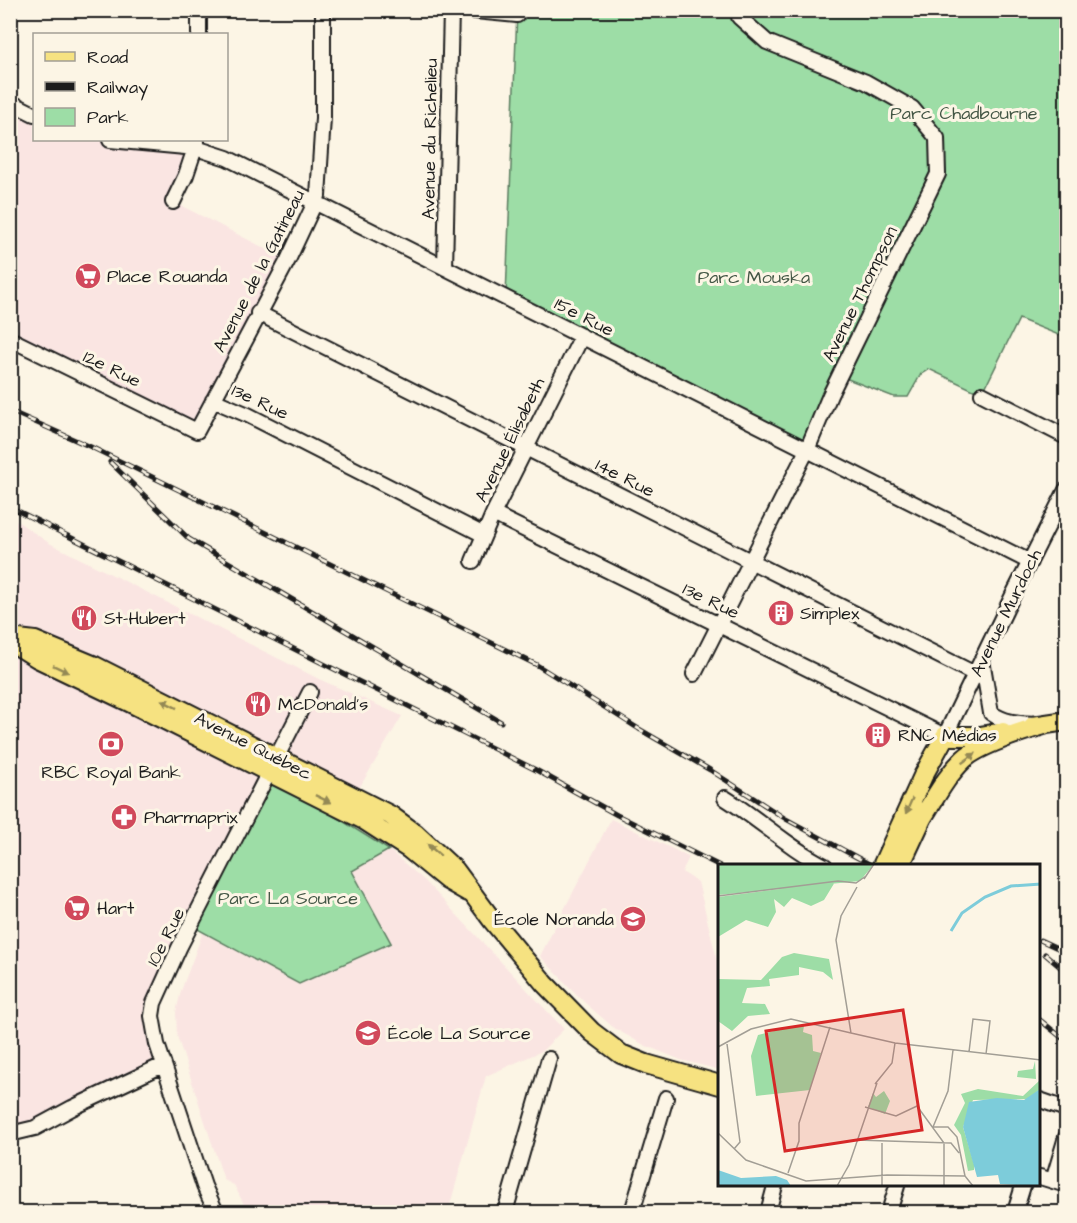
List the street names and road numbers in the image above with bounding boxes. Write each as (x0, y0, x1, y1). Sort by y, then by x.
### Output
street label: Avenue du Richelieu (416, 58, 444, 220)
street label: Avenue de la Gatineau (207, 185, 311, 357)
street label: Avenue Thompson (816, 222, 904, 366)
street label: 15e Rue (550, 291, 618, 343)
street label: 12e Rue (79, 344, 145, 394)
street label: Avenue Élisabeth (469, 373, 551, 507)
street label: 13e Rue (227, 378, 293, 426)
street label: 14e Rue (591, 453, 659, 504)
street label: Avenue Murdoch (964, 545, 1048, 681)
street label: 13e Rue (679, 577, 744, 626)
street label: Avenue Québec (190, 706, 316, 786)
street label: 10e Rue (141, 903, 191, 970)

